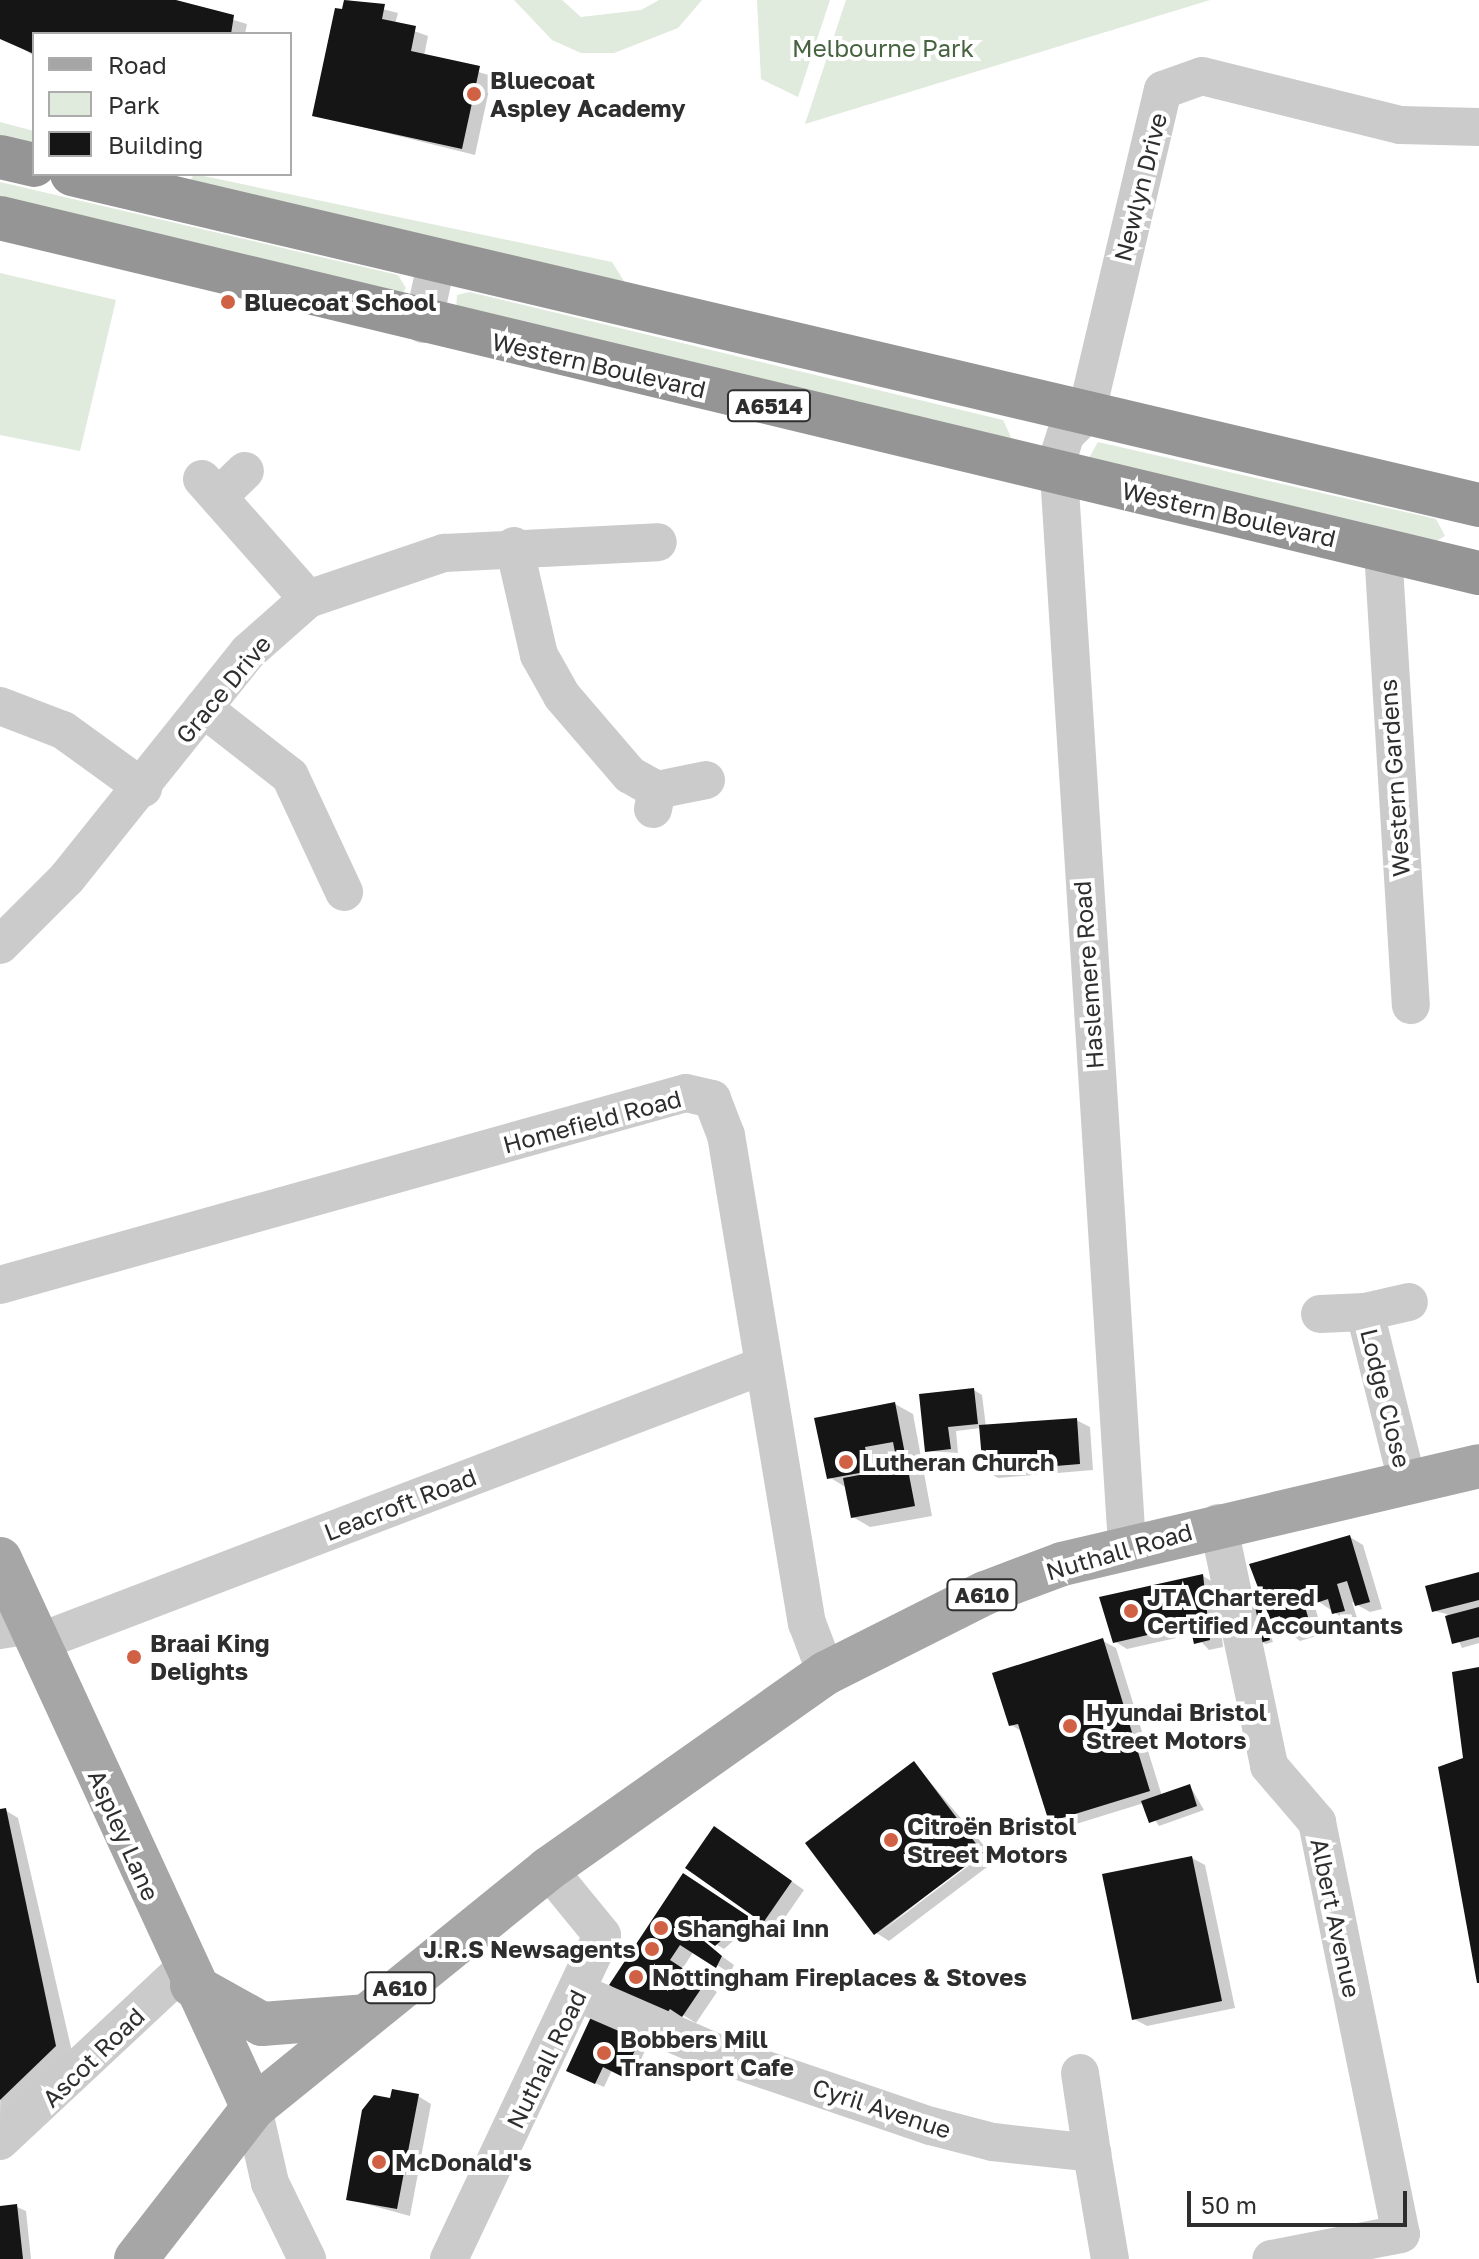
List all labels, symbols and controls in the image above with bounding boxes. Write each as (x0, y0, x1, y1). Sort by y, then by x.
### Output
legend (32, 32, 292, 176)
park label: Melbourne Park (792, 34, 974, 62)
text: Road (108, 50, 167, 79)
place label: Bluecoat Aspley Academy (490, 66, 686, 122)
marker: Bluecoat Aspley Academy (465, 85, 483, 103)
text: Park (108, 90, 160, 119)
street label: Newlyn Drive (1108, 110, 1172, 264)
text: Building (108, 130, 203, 159)
place label: Bluecoat School (244, 288, 436, 316)
marker: Bluecoat School (219, 293, 237, 311)
street label: Western Boulevard (489, 326, 709, 404)
road number: A6514 (725, 388, 813, 424)
street label: Western Boulevard (1119, 475, 1339, 553)
street label: Grace Drive (170, 629, 276, 749)
street label: Western Gardens (1373, 678, 1415, 878)
street label: Haslemere Road (1067, 880, 1109, 1070)
street label: Homefield Road (500, 1083, 684, 1159)
street label: Lodge Close (1355, 1326, 1417, 1470)
place label: Lutheran Church (862, 1448, 1055, 1476)
marker: Lutheran Church (837, 1453, 855, 1471)
street label: Leacroft Road (320, 1462, 480, 1546)
street label: Nuthall Road (1043, 1516, 1195, 1586)
road number: A610 (946, 1577, 1018, 1613)
place label: JTA Chartered Certified Accountants (1147, 1583, 1403, 1639)
marker: JTA Chartered Certified Accountants (1122, 1602, 1140, 1620)
place label: Braai King Delights (150, 1629, 270, 1685)
marker: Braai King Delights (125, 1648, 143, 1666)
place label: Hyundai Bristol Street Motors (1086, 1698, 1267, 1754)
marker: Hyundai Bristol Street Motors (1061, 1717, 1079, 1735)
street label: Aspley Lane (82, 1765, 166, 1905)
place label: Citroën Bristol Street Motors (907, 1812, 1077, 1868)
marker: Citroën Bristol Street Motors (882, 1831, 900, 1849)
street label: Albert Avenue (1305, 1836, 1367, 2000)
place label: Shanghai Inn (677, 1914, 829, 1942)
marker: Shanghai Inn (652, 1919, 670, 1937)
place label: J.R.S Newsagents (423, 1935, 636, 1963)
marker: J.R.S Newsagents (643, 1940, 661, 1958)
place label: Nottingham Fireplaces & Stoves (652, 1963, 1027, 1991)
marker: Nottingham Fireplaces & Stoves (627, 1968, 645, 1986)
road number: A610 (364, 1970, 436, 2006)
street label: Nuthall Road (500, 1985, 592, 2133)
street label: Ascot Road (36, 2001, 150, 2113)
place label: Bobbers Mill Transport Cafe (620, 2025, 794, 2081)
marker: Bobbers Mill Transport Cafe (595, 2044, 613, 2062)
street label: Cyril Avenue (809, 2072, 955, 2144)
place label: McDonald's (395, 2148, 532, 2176)
marker: McDonald's (370, 2153, 388, 2171)
scale bar (1191, 2175, 1411, 2225)
text: 50 m (1201, 2190, 1257, 2219)

